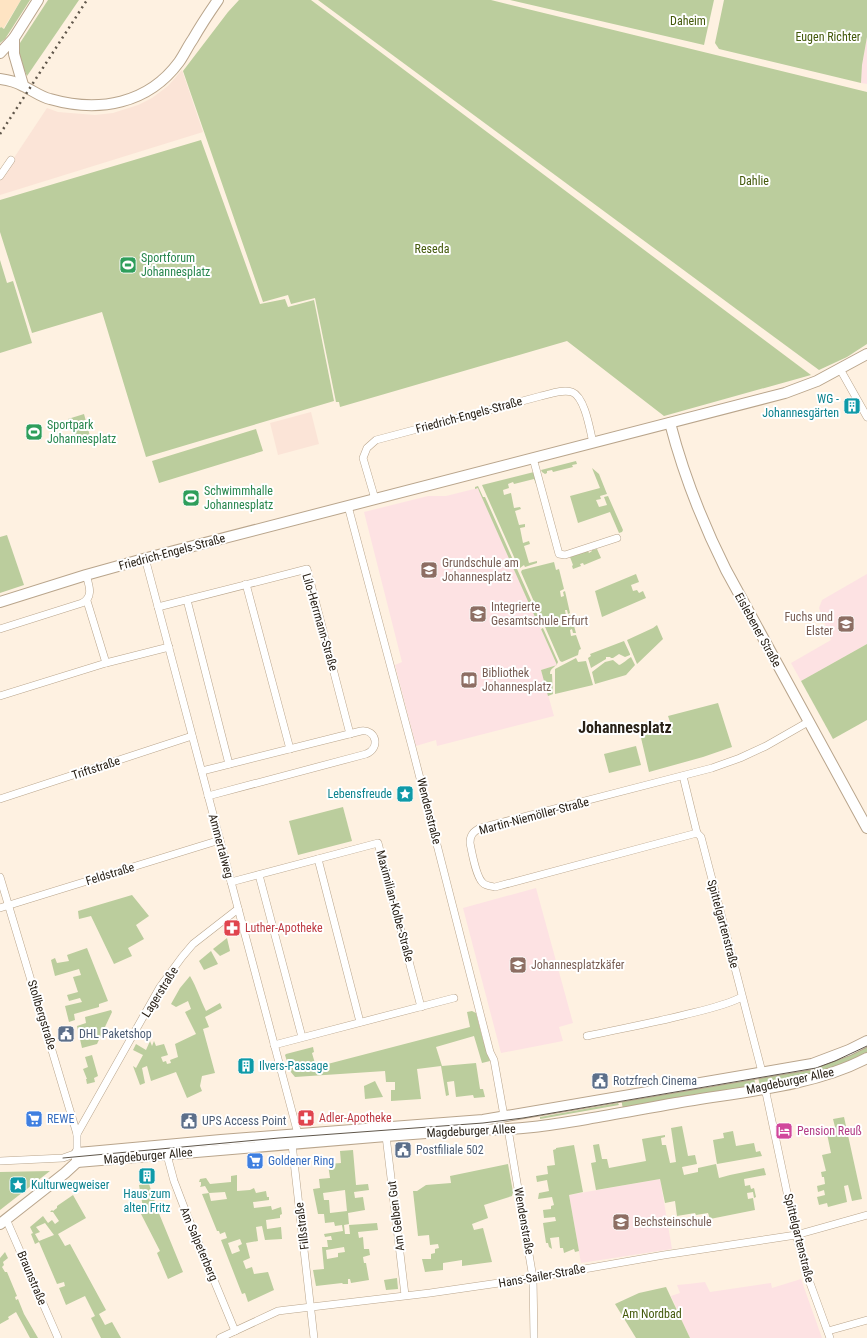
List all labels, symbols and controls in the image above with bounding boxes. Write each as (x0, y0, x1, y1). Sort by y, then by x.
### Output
park label: Daheim (670, 14, 706, 28)
park label: Eugen Richter (795, 30, 861, 44)
park label: Dahlie (739, 174, 769, 188)
park label: Reseda (415, 242, 450, 256)
place label: Sportforum Johannesplatz (141, 251, 210, 279)
sports icon: Sportforum Johannesplatz (118, 255, 138, 275)
place label: WG - Johannesgärten (762, 392, 839, 420)
street label: Friedrich-Engels-Straße (414, 394, 524, 436)
building icon: WG - Johannesgärten (842, 396, 862, 416)
place label: Sportpark Johannesplatz (47, 418, 116, 446)
sports icon: Sportpark Johannesplatz (24, 422, 44, 442)
place label: Schwimmhalle Johannesplatz (204, 484, 273, 512)
sports icon: Schwimmhalle Johannesplatz (181, 488, 201, 508)
street label: Friedrich-Engels-Straße (117, 531, 227, 573)
place label: Grundschule am Johannesplatz (442, 556, 519, 584)
school or university icon: Grundschule am Johannesplatz (419, 560, 439, 580)
street label: Lilo-Herrmann-Straße (299, 572, 341, 673)
street label: Eislebener Straße (732, 590, 784, 670)
place label: Integrierte Gesamtschule Erfurt (491, 600, 589, 628)
school or university icon: Integrierte Gesamtschule Erfurt (468, 604, 488, 624)
place label: Fuchs und Elster (784, 610, 833, 638)
school or university icon: Fuchs und Elster (836, 614, 856, 634)
place label: Bibliothek Johannesplatz (482, 666, 551, 694)
library icon: Bibliothek Johannesplatz (459, 670, 479, 690)
district label: Johannesplatz (578, 718, 672, 737)
street label: Triftstraße (70, 754, 122, 782)
street label: Wendenstraße (414, 776, 444, 846)
place icon: Lebensfreude (395, 784, 415, 804)
place label: Lebensfreude (327, 787, 392, 801)
street label: Martin-Niemöller-Straße (477, 794, 591, 837)
street label: Ammertalweg (206, 812, 236, 880)
street label: Maximilian-Kolbe-Straße (373, 849, 417, 964)
street label: Feldstraße (84, 860, 136, 888)
street label: Spittelgartenstraße (704, 878, 742, 970)
pharmacy icon: Luther-Apotheke (222, 918, 242, 938)
place label: Luther-Apotheke (245, 921, 323, 935)
school or university icon: Johannesplatzkäfer (508, 955, 528, 975)
place label: Johannesplatzkäfer (531, 958, 625, 972)
street label: Lagerstraße (139, 964, 181, 1020)
street label: Stollbergstraße (25, 978, 59, 1052)
public building icon: DHL Paketshop (56, 1024, 76, 1044)
place label: DHL Paketshop (79, 1027, 152, 1041)
building icon: Ilvers-Passage (236, 1056, 256, 1076)
place label: Ilvers-Passage (259, 1059, 328, 1073)
street label: Magdeburger Allee (745, 1065, 835, 1097)
public building icon: Rotzfrech Cinema (590, 1071, 610, 1091)
place label: Rotzfrech Cinema (613, 1074, 697, 1088)
pharmacy icon: Adler-Apotheke (296, 1108, 316, 1128)
supermarket icon: REWE (24, 1109, 44, 1129)
public building icon: UPS Access Point (179, 1111, 199, 1131)
place label: Adler-Apotheke (319, 1111, 392, 1125)
place label: REWE (47, 1112, 74, 1126)
place label: UPS Access Point (202, 1114, 287, 1128)
hotel icon: Pension Reuß (774, 1121, 794, 1141)
street label: Magdeburger Allee (426, 1122, 516, 1140)
place label: Pension Reuß (797, 1124, 862, 1138)
public building icon: Postfiliale 502 (393, 1140, 413, 1160)
place label: Postfiliale 502 (416, 1143, 484, 1157)
street label: Magdeburger Allee (103, 1145, 193, 1167)
supermarket icon: Goldener Ring (245, 1151, 265, 1171)
place label: Goldener Ring (268, 1154, 334, 1168)
building icon: Haus zum alten Fritz (137, 1166, 157, 1186)
place icon: Kulturwegweiser (8, 1175, 28, 1195)
place label: Kulturwegweiser (31, 1178, 110, 1192)
street label: Am Gelben Gut (385, 1180, 407, 1252)
street label: Wendenstraße (511, 1186, 537, 1256)
place label: Haus zum alten Fritz (123, 1187, 171, 1215)
street label: Spittelgartenstraße (781, 1192, 817, 1284)
street label: Filßstraße (292, 1201, 312, 1250)
street label: Am Salpeterberg (177, 1205, 221, 1283)
school or university icon: Bechsteinschule (611, 1212, 631, 1232)
place label: Bechsteinschule (634, 1215, 712, 1229)
street label: Braunstraße (14, 1249, 50, 1308)
street label: Hans-Sailer-Straße (497, 1261, 587, 1291)
park label: Am Nordbad (622, 1307, 682, 1321)

